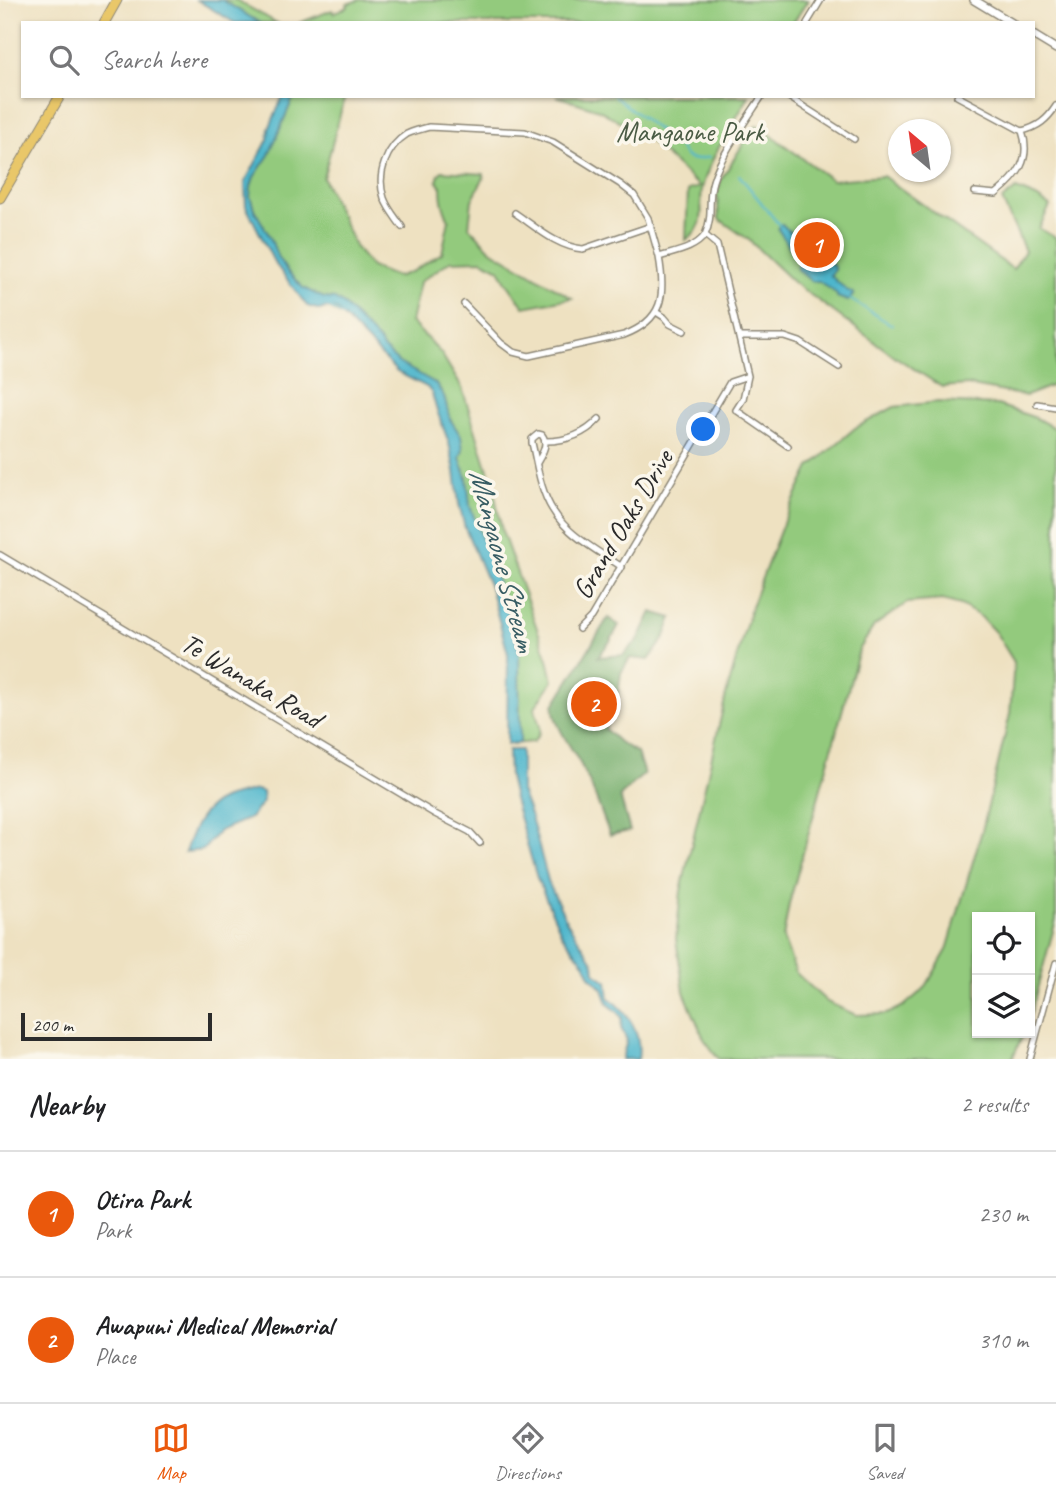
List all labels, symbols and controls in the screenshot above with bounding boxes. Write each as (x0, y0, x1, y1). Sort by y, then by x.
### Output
search box (21, 21, 1035, 98)
icon: search (45, 41, 83, 79)
text: Search here (101, 43, 207, 76)
park label: Mangaone Park (616, 114, 766, 149)
north arrow (888, 119, 951, 182)
pin: 1 (794, 219, 840, 271)
your location (686, 412, 720, 446)
street label: Grand Oaks Drive (564, 442, 682, 605)
water label: Mangaone Stream (460, 465, 546, 657)
street label: Te Wanaka Road (175, 625, 332, 738)
pin: 2 (571, 678, 617, 730)
map controls (972, 912, 1035, 1038)
button: locate (972, 912, 1035, 975)
button: layers (972, 975, 1035, 1038)
scale bar (21, 1010, 212, 1042)
text: 200 m (32, 1013, 73, 1037)
text: Nearby (28, 1086, 104, 1124)
text: 2 results (961, 1090, 1028, 1119)
text: Otira Park (95, 1183, 190, 1216)
text: 1 (46, 1200, 56, 1229)
text: 230 m (979, 1200, 1028, 1229)
text: Park (95, 1216, 131, 1245)
text: Awapuni Medical Memorial (95, 1309, 333, 1342)
text: 2 (46, 1326, 56, 1355)
text: 310 m (979, 1326, 1028, 1355)
text: Place (95, 1342, 135, 1371)
tab: Map (152, 1419, 190, 1485)
tab: Directions (495, 1419, 561, 1485)
tab: Saved (866, 1419, 904, 1485)

